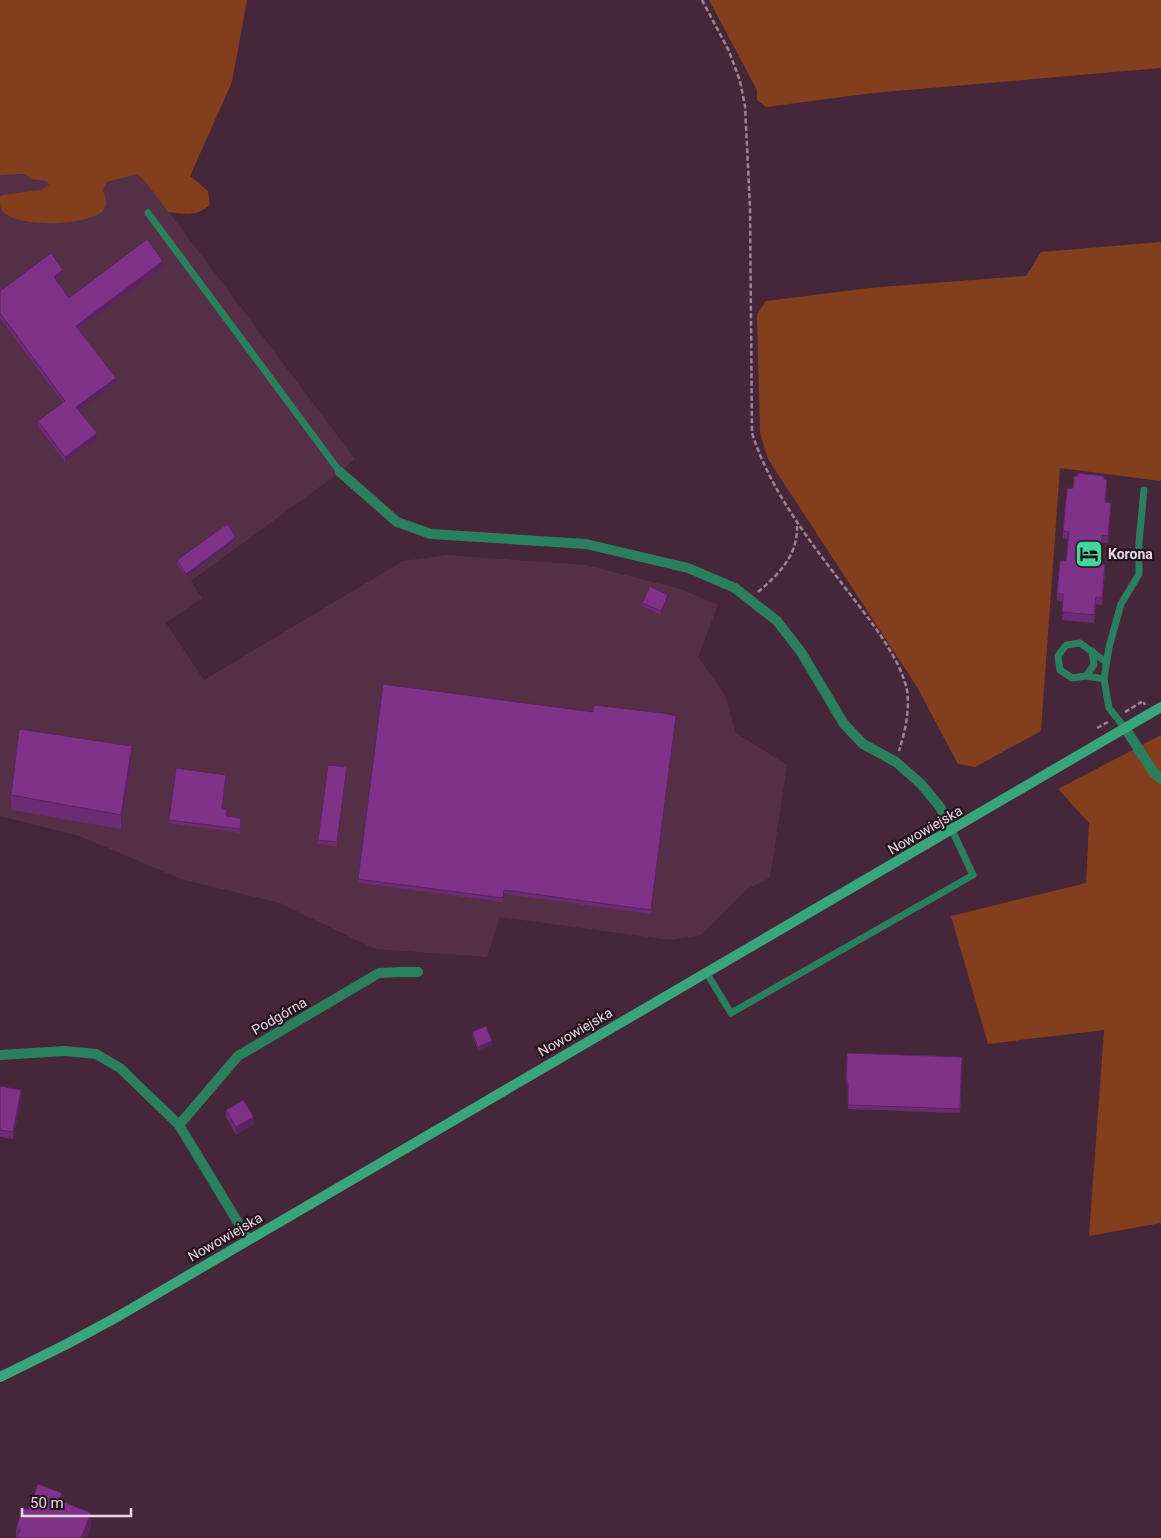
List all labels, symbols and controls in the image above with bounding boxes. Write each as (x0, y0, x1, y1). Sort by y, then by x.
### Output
hotel icon: Korona (1074, 539, 1104, 569)
place label: Korona (1108, 546, 1153, 562)
street label: Nowowiejska (885, 802, 965, 858)
street label: Podgórna (249, 994, 309, 1038)
street label: Nowowiejska (535, 1004, 615, 1060)
street label: Nowowiejska (185, 1209, 265, 1265)
scale bar (22, 1486, 131, 1518)
text: 50 m (30, 1494, 64, 1512)

